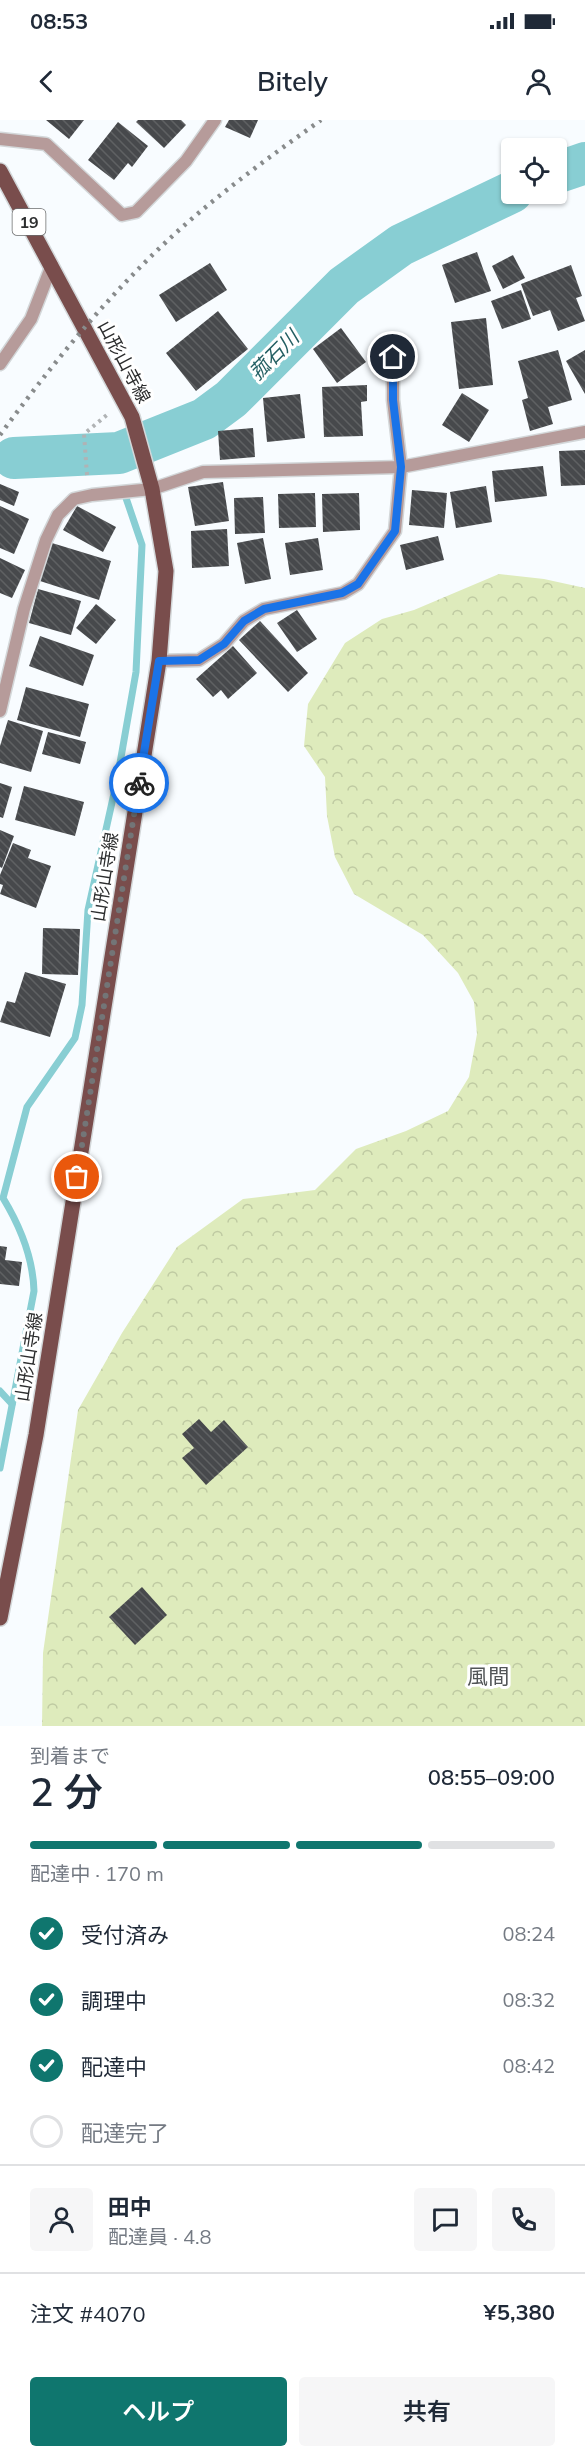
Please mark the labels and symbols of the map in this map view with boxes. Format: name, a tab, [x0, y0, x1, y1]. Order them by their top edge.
road number: 19	[12, 209, 46, 235]
street label: 山形山寺線	[93, 317, 156, 407]
water label: 菰石川	[244, 323, 305, 385]
pin	[367, 331, 418, 382]
courier	[109, 753, 169, 813]
street label: 山形山寺線	[86, 831, 123, 923]
pin	[51, 1151, 102, 1202]
street label: 山形山寺線	[10, 1311, 47, 1403]
district label: 風間	[467, 1663, 509, 1689]

